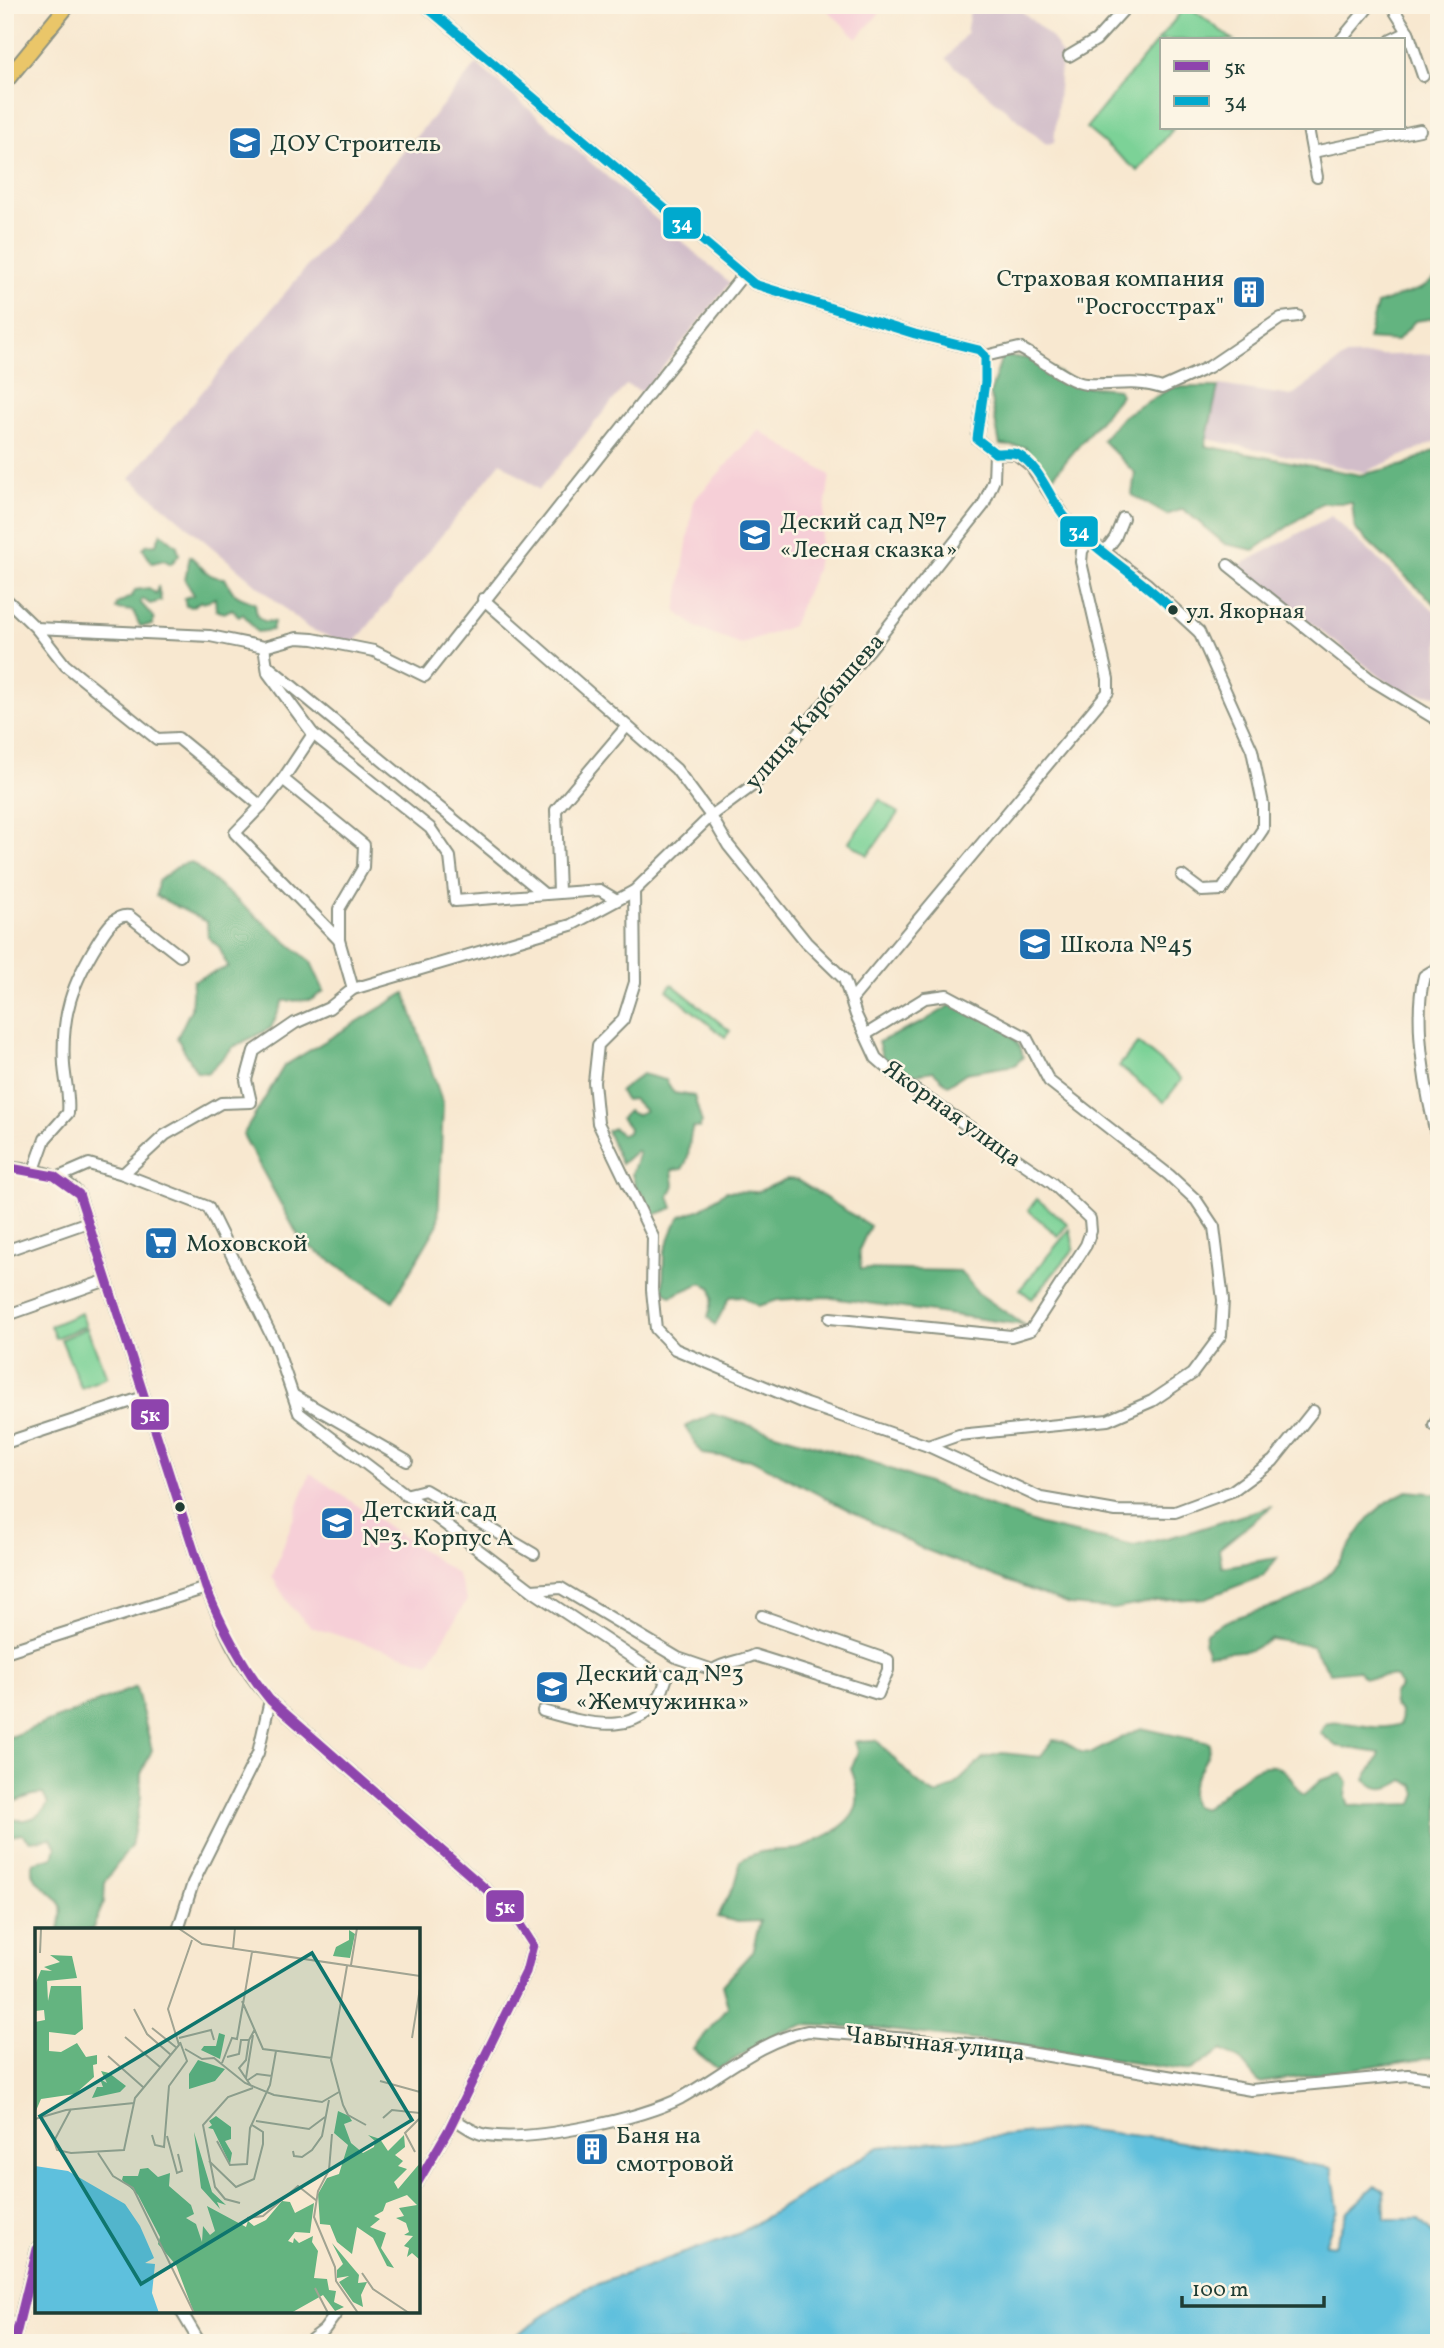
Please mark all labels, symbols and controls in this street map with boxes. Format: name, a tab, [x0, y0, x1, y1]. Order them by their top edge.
legend	[1160, 38, 1406, 130]
text: 5к	[1224, 54, 1245, 83]
text: 34	[1224, 88, 1247, 117]
school or university icon: ДОУ Строитель	[226, 124, 264, 162]
place label: ДОУ Строитель	[270, 128, 441, 162]
line badge: 34	[662, 206, 702, 240]
text: 34	[671, 212, 693, 238]
place label: Страховая компания "Росгосстрах"	[997, 263, 1224, 325]
building icon: Страховая компания "Росгосстрах"	[1230, 273, 1268, 311]
place label: Деский сад №7 «Лесная сказка»	[780, 506, 957, 568]
line badge: 34	[1059, 515, 1099, 548]
school or university icon: Деский сад №7 «Лесная сказка»	[736, 516, 774, 554]
text: 34	[1068, 520, 1090, 546]
place label: ул. Якорная	[1186, 597, 1305, 628]
marker: ул. Якорная	[1166, 603, 1180, 617]
street label: улица Карбышева	[738, 626, 893, 798]
school or university icon: Школа №45	[1016, 925, 1054, 963]
place label: Школа №45	[1060, 929, 1192, 963]
street label: Якорная улица	[875, 1053, 1028, 1177]
supermarket icon: Моховской	[142, 1224, 180, 1262]
place label: Моховской	[186, 1228, 308, 1262]
line badge: 5к	[130, 1398, 170, 1431]
text: 5к	[140, 1403, 161, 1429]
place label: Детский сад №3. Корпус А	[362, 1494, 514, 1556]
unlabelled marker	[173, 1500, 187, 1514]
school or university icon: Детский сад №3. Корпус А	[318, 1504, 356, 1542]
place label: Деский сад №3 «Жемчужинка»	[576, 1658, 749, 1720]
school or university icon: Деский сад №3 «Жемчужинка»	[533, 1668, 571, 1706]
line badge: 5к	[485, 1889, 525, 1923]
text: 5к	[495, 1895, 516, 1921]
inset map	[35, 1928, 420, 2313]
street label: Чавычная улица	[843, 2019, 1026, 2071]
place label: Баня на смотровой	[616, 2120, 734, 2182]
building icon: Баня на смотровой	[573, 2130, 611, 2168]
scale bar	[1182, 2264, 1323, 2308]
text: 100 m	[1192, 2276, 1249, 2305]

